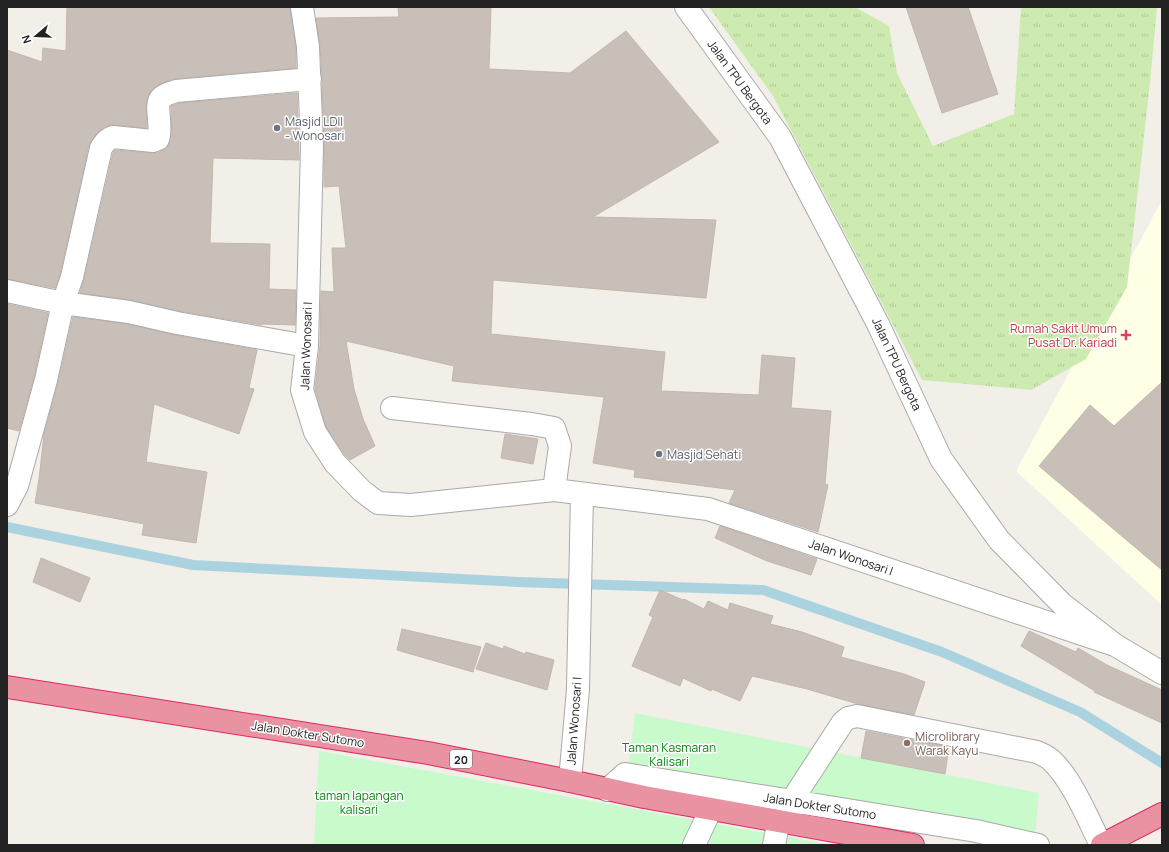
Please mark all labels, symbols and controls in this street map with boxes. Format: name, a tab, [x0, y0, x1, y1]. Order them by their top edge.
north arrow	[16, 16, 56, 56]
text: N	[18, 33, 34, 46]
street label: Jalan TPU Bergota	[704, 36, 776, 128]
place label: Masjid LDII - Wonosari	[285, 113, 344, 144]
marker: Masjid LDII - Wonosari	[272, 123, 282, 133]
street label: Jalan Wonosari I	[296, 302, 316, 390]
street label: Jalan TPU Bergota	[868, 315, 926, 413]
place label: Rumah Sakit Umum Pusat Dr. Kariadi	[1010, 320, 1117, 351]
marker: Rumah Sakit Umum Pusat Dr. Kariadi	[1120, 329, 1132, 341]
place label: Masjid Sehati	[667, 446, 741, 463]
marker: Masjid Sehati	[654, 449, 664, 459]
street label: Jalan Wonosari I	[807, 535, 895, 579]
street label: Jalan Wonosari I	[562, 676, 586, 766]
street label: Jalan Dokter Sutomo	[250, 717, 366, 751]
place label: Microlibrary Warak Kayu	[915, 728, 981, 759]
marker: Microlibrary Warak Kayu	[902, 738, 912, 748]
park label: Taman Kasmaran Kalisari	[622, 739, 716, 770]
road number: 20	[450, 750, 472, 768]
park label: taman lapangan kalisari	[314, 787, 404, 818]
street label: Jalan Dokter Sutomo	[762, 789, 878, 823]

